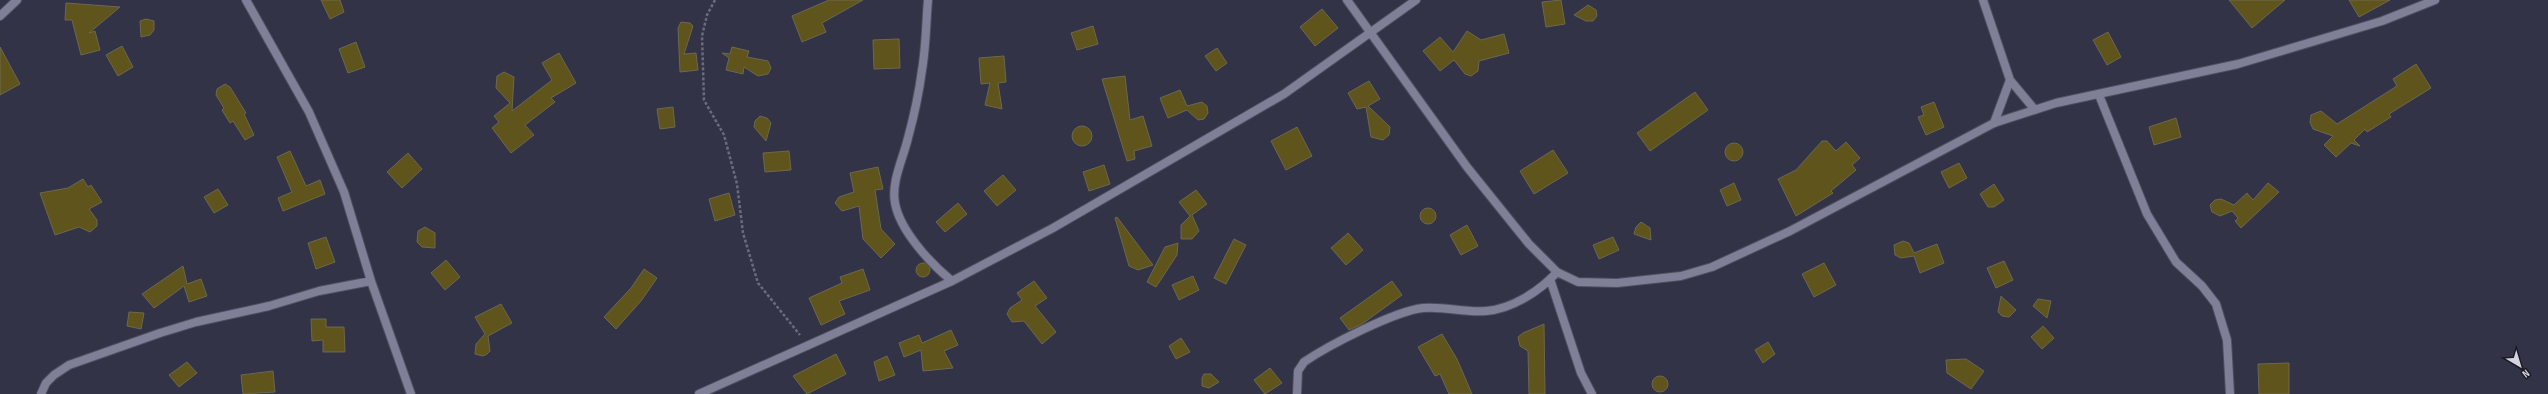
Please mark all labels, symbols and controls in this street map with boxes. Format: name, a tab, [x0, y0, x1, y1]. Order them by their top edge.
north arrow	[2500, 346, 2540, 386]
text: N	[2519, 367, 2532, 380]

